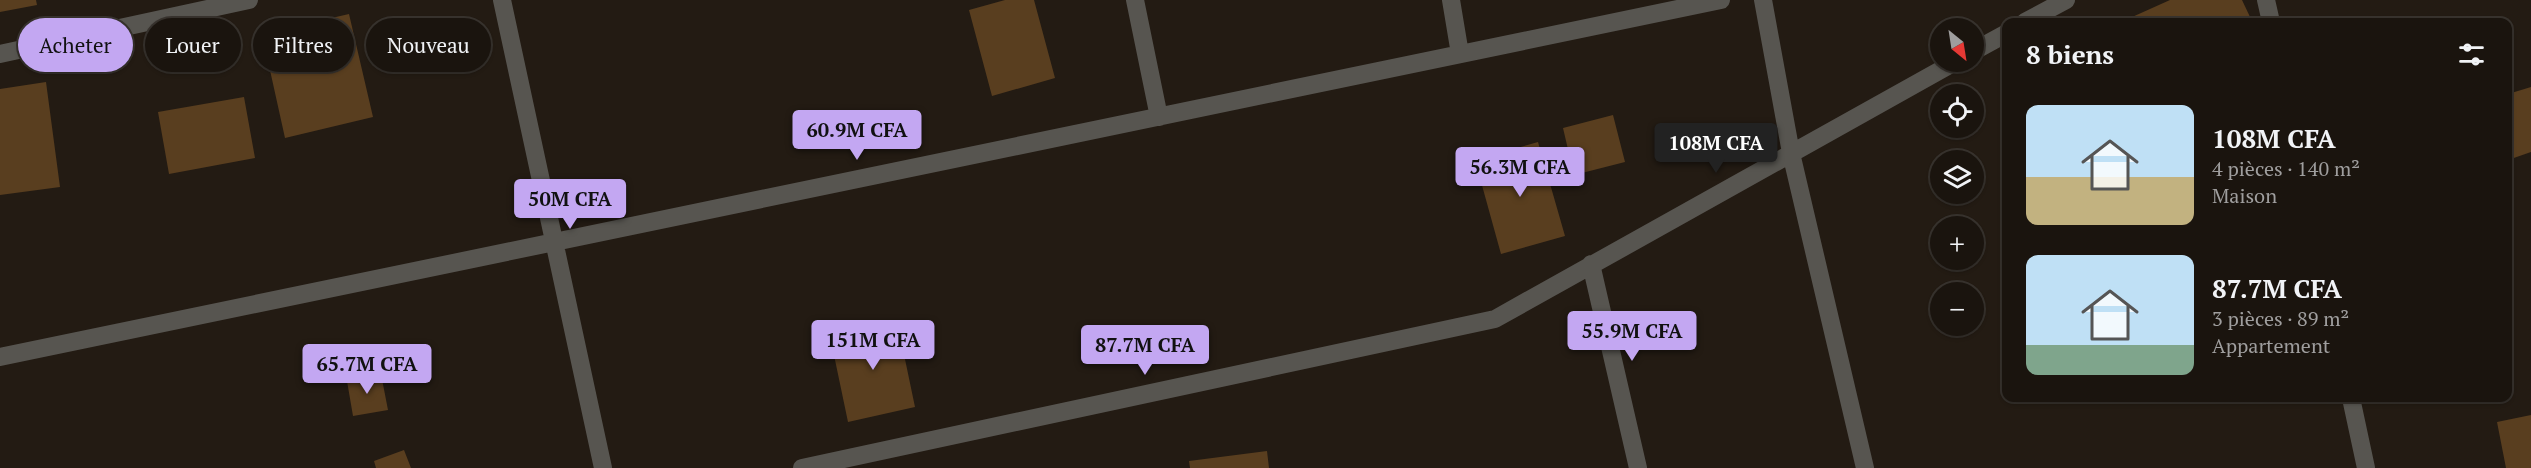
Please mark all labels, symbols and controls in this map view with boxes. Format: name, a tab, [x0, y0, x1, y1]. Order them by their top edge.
chip: Acheter	[18, 18, 133, 72]
chip: Louer	[145, 18, 241, 72]
chip: Filtres	[253, 18, 354, 72]
chip: Nouveau	[366, 18, 491, 72]
north arrow	[1930, 18, 1984, 72]
map controls	[1930, 18, 1984, 336]
text: 8 biens	[2026, 37, 2114, 71]
icon: filters	[2455, 38, 2488, 71]
button: locate	[1930, 84, 1984, 138]
pin: 60.9M CFA	[788, 110, 926, 161]
text: 60.9M CFA	[806, 116, 908, 143]
text: 108M CFA	[2212, 121, 2336, 155]
pin: 108M CFA	[1654, 123, 1778, 174]
text: 108M CFA	[1668, 129, 1764, 156]
icon: home	[2074, 129, 2146, 201]
pin: 56.3M CFA	[1451, 147, 1589, 198]
button: layers	[1930, 150, 1984, 204]
text: 56.3M CFA	[1469, 153, 1571, 180]
text: 4 pièces · 140 m²	[2212, 155, 2360, 182]
pin: 50M CFA	[515, 179, 625, 230]
text: Maison	[2212, 182, 2277, 209]
text: 50M CFA	[528, 185, 612, 212]
button: +	[1930, 216, 1984, 270]
text: 87.7M CFA	[2212, 271, 2342, 305]
icon: home	[2074, 279, 2146, 351]
button: −	[1930, 282, 1984, 336]
text: 3 pièces · 89 m²	[2212, 305, 2349, 332]
pin: 55.9M CFA	[1563, 311, 1701, 362]
text: 55.9M CFA	[1581, 317, 1683, 344]
pin: 151M CFA	[811, 320, 935, 371]
pin: 87.7M CFA	[1076, 325, 1214, 376]
text: 151M CFA	[825, 326, 921, 353]
text: 87.7M CFA	[1095, 331, 1195, 358]
text: Appartement	[2212, 332, 2330, 359]
pin: 65.7M CFA	[298, 344, 436, 395]
text: 65.7M CFA	[316, 350, 418, 377]

